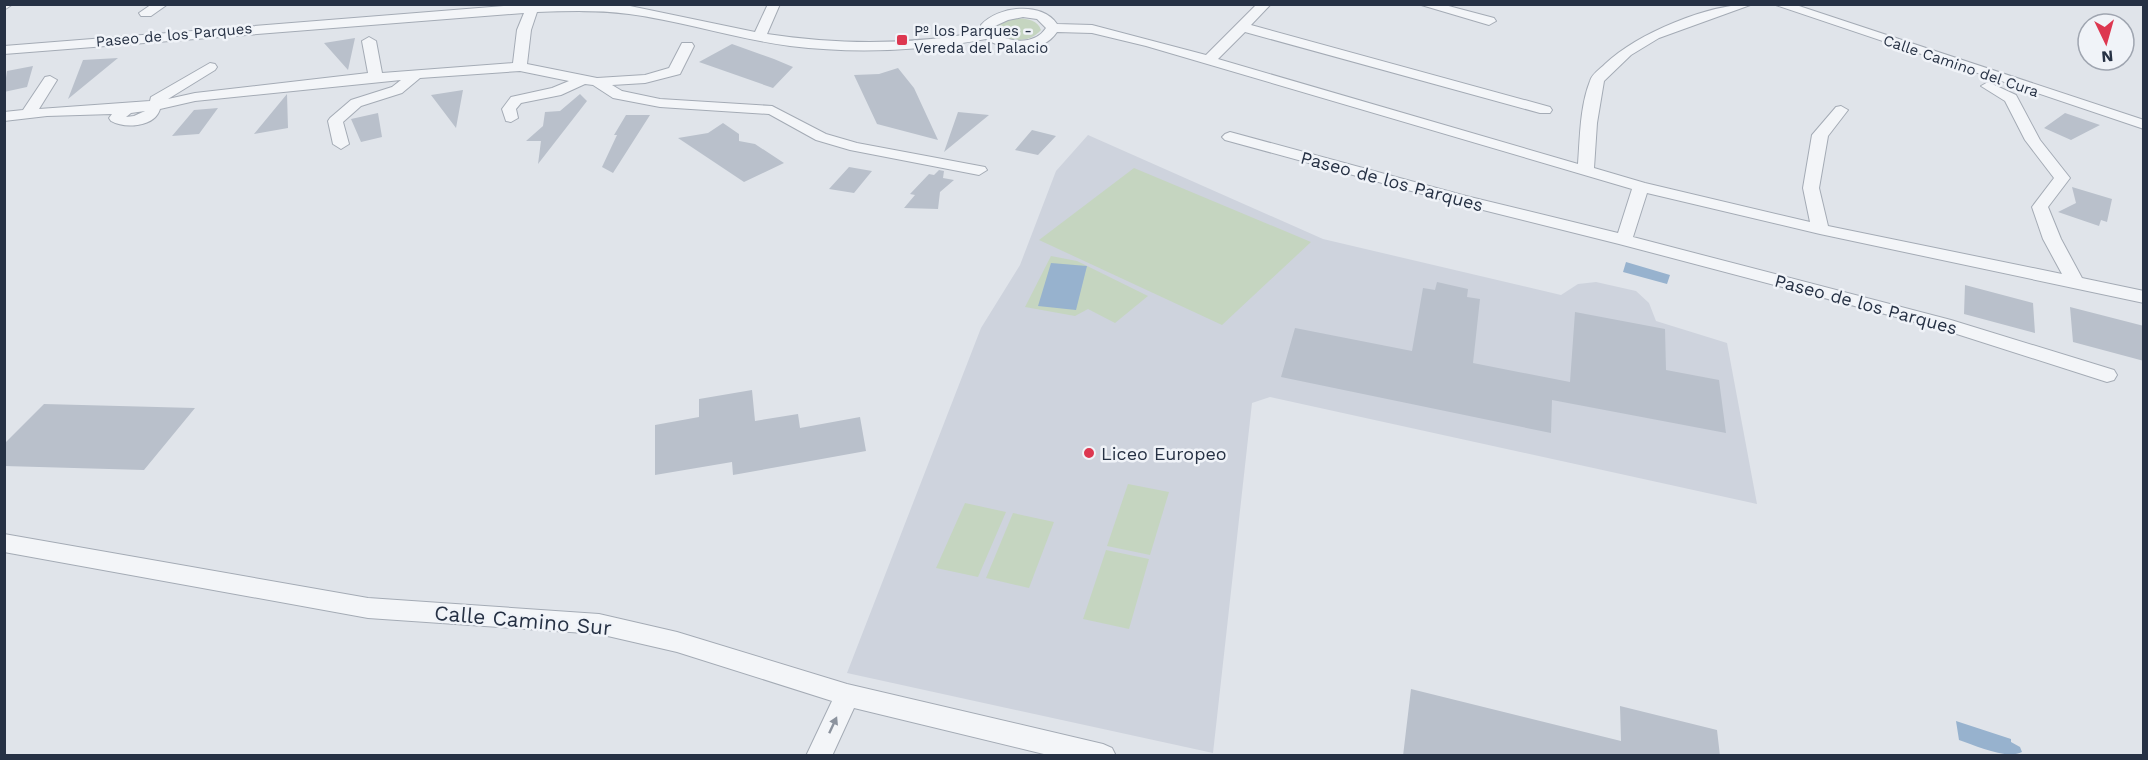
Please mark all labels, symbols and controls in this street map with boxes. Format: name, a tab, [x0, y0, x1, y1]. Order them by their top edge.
north arrow	[2076, 12, 2136, 72]
street label: Paseo de los Parques	[95, 19, 253, 51]
place label: Pº los Parques - Vereda del Palacio	[914, 22, 1048, 57]
street label: Calle Camino del Cura	[1881, 31, 2042, 101]
marker: Pº los Parques - Vereda del Palacio	[895, 33, 909, 47]
text: N	[2101, 46, 2114, 66]
street label: Paseo de los Parques	[1298, 147, 1486, 215]
street label: Paseo de los Parques	[1772, 270, 1960, 338]
place label: Liceo Europeo	[1101, 443, 1227, 464]
marker: Liceo Europeo	[1082, 446, 1096, 460]
street label: Calle Camino Sur	[433, 600, 613, 640]
one-way arrow	[828, 717, 837, 734]

